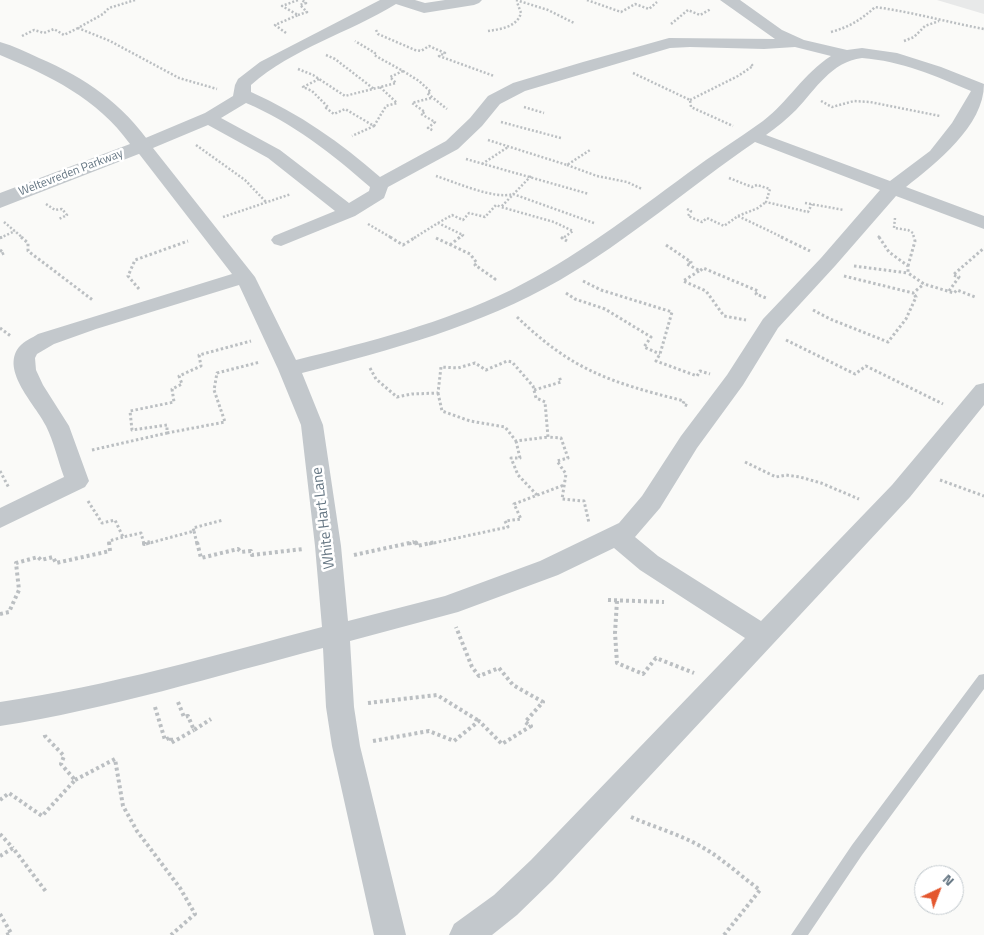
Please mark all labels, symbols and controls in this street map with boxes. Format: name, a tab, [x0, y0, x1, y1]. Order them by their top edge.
street label: Weltevreden Parkway	[17, 146, 125, 200]
street label: White Hart Lane	[309, 466, 339, 570]
north arrow	[914, 865, 964, 915]
text: N	[938, 868, 960, 890]

